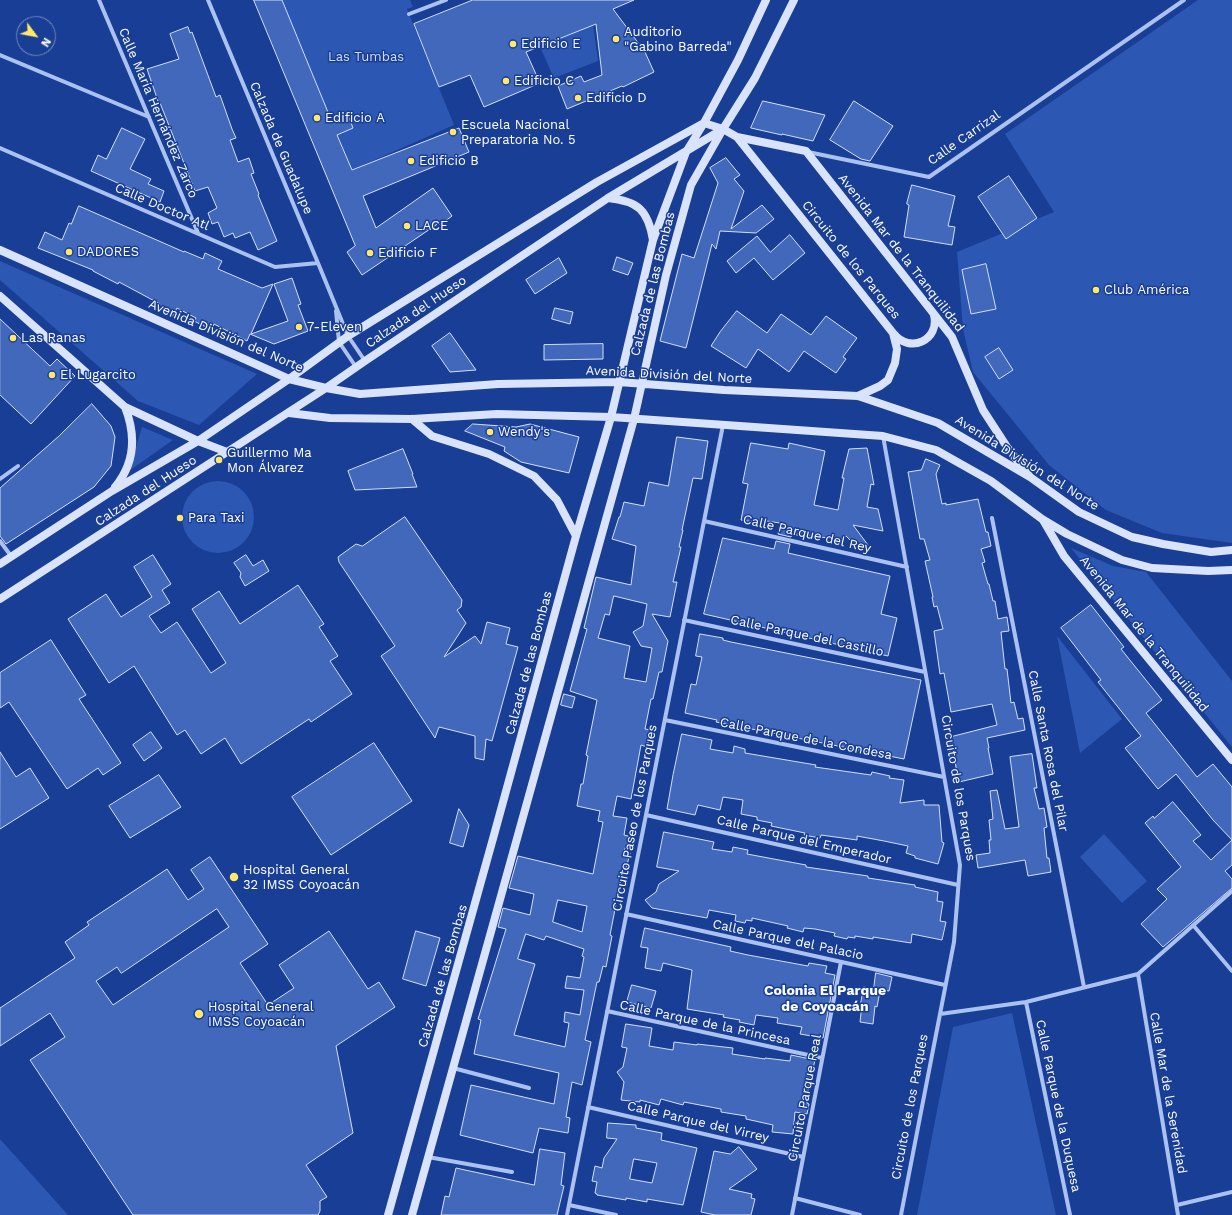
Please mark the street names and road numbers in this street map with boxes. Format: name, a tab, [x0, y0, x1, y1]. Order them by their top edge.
street label: Calle María Hernández Zarco	[115, 25, 201, 201]
street label: Calzada de Guadalupe	[246, 79, 316, 217]
street label: Calle Carrizal	[925, 107, 1003, 169]
street label: Avenida Mar de la Tranquilidad	[835, 171, 967, 335]
street label: Calle Doctor Atl	[112, 180, 212, 234]
street label: Circuito de los Parques	[798, 198, 904, 322]
street label: Calzada de las Bombas	[628, 210, 678, 358]
street label: Calzada del Hueso	[363, 272, 469, 352]
street label: Avenida División del Norte	[146, 296, 306, 376]
street label: Avenida División del Norte	[585, 363, 753, 387]
street label: Avenida División del Norte	[952, 412, 1102, 514]
street label: Calzada del Hueso	[92, 452, 200, 530]
street label: Calle Parque del Rey	[741, 512, 873, 556]
street label: Avenida Mar de la Tranquilidad	[1076, 553, 1212, 715]
street label: Calzada de las Bombas	[502, 589, 556, 737]
street label: Calle Parque del Castillo	[729, 612, 885, 660]
street label: Calle Santa Rosa del Pilar	[1025, 669, 1071, 833]
street label: Circuito de los Parques	[937, 714, 979, 862]
street label: Calle Parque de la Condesa	[719, 715, 893, 763]
street label: Circuito Paseo de los Parques	[609, 723, 661, 913]
street label: Calle Parque del Emperador	[715, 812, 893, 868]
street label: Calzada de las Bombas	[415, 903, 471, 1049]
street label: Calle Parque del Palacio	[711, 916, 865, 964]
street label: Calle Parque de la Princesa	[618, 997, 792, 1049]
street label: Calle Mar de la Serenidad	[1146, 1011, 1190, 1175]
street label: Calle Parque de la Duquesa	[1032, 1018, 1084, 1194]
street label: Circuito Parque Real	[785, 1033, 825, 1163]
street label: Circuito de los Parques	[888, 1033, 932, 1181]
street label: Calle Parque del Virrey	[626, 1098, 770, 1146]

